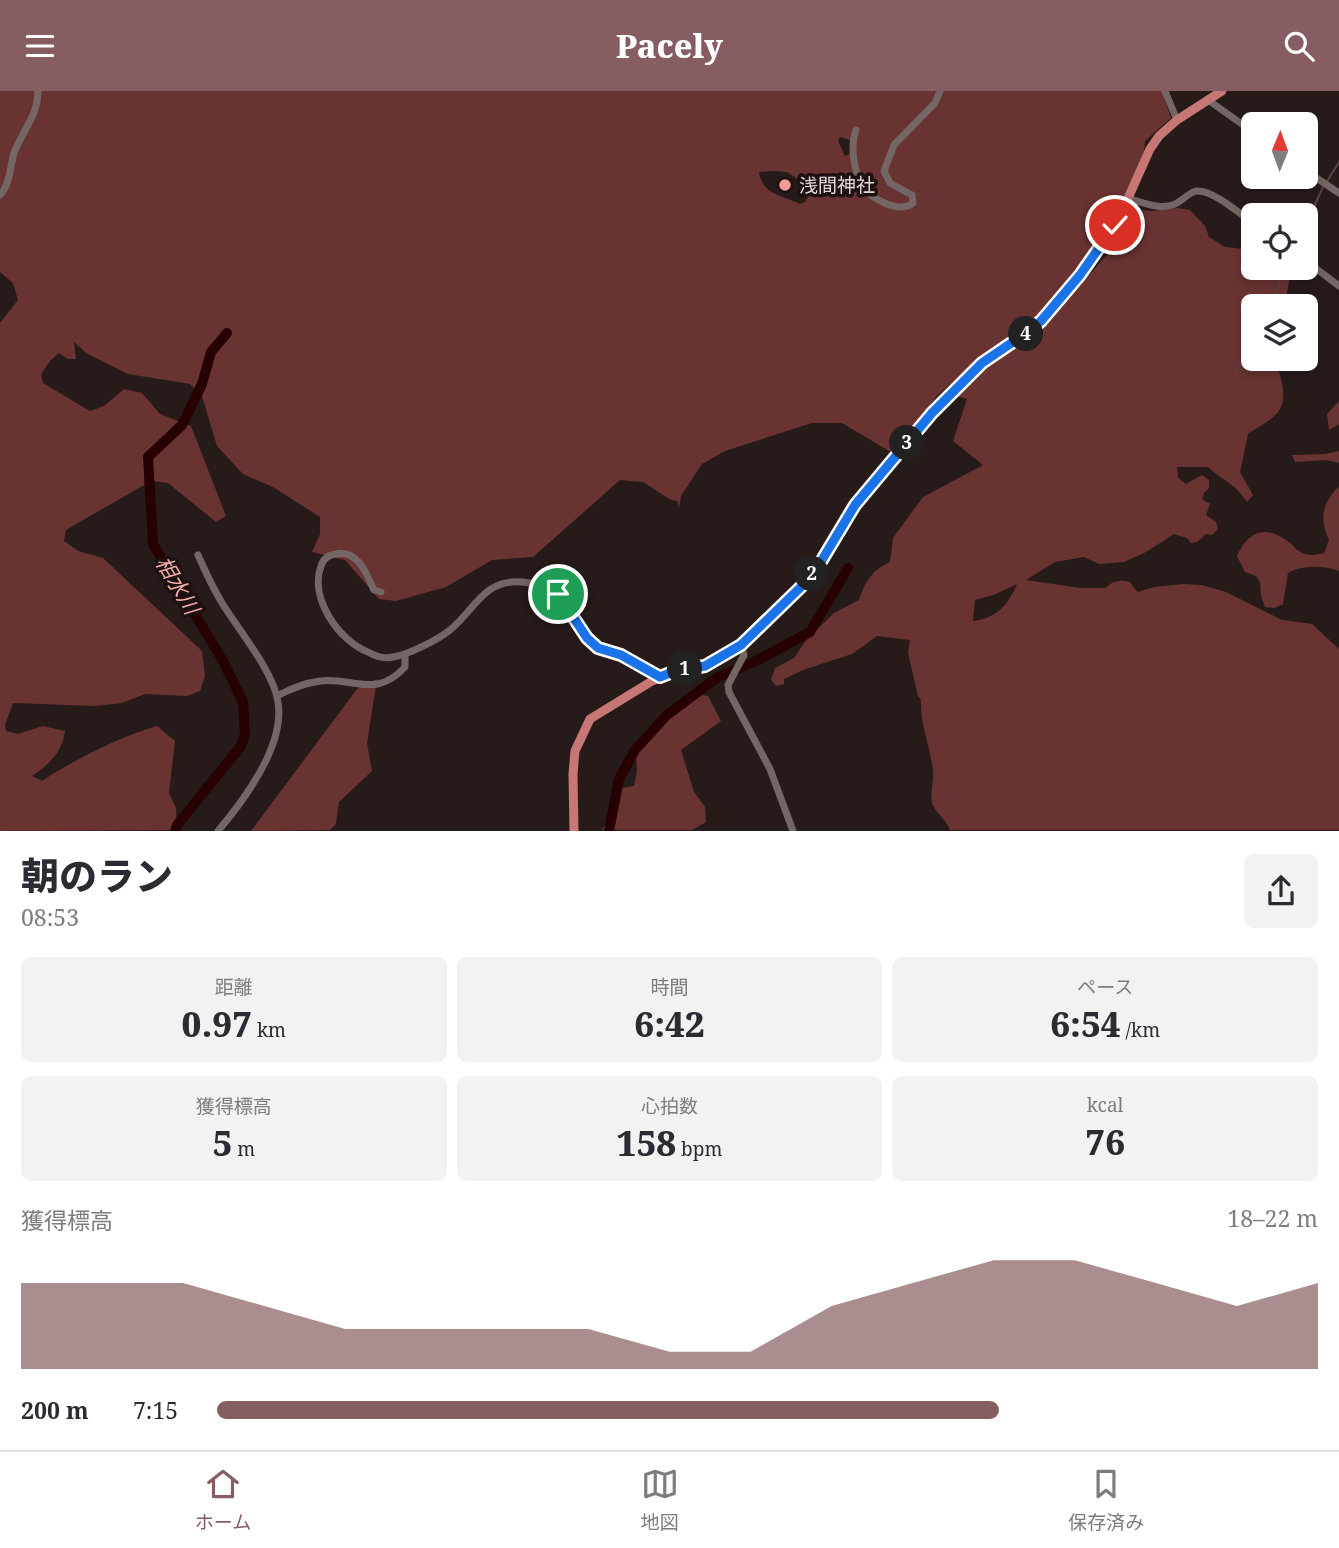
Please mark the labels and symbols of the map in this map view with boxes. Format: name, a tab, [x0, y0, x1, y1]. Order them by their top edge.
north arrow	[1241, 112, 1318, 189]
place label: 浅間神社	[799, 172, 875, 198]
marker: 浅間神社	[777, 177, 793, 193]
pin	[1085, 195, 1145, 255]
pin: 4	[1009, 317, 1044, 351]
pin: 3	[890, 425, 925, 461]
water label: 相水川	[150, 551, 207, 621]
pin: 2	[794, 557, 830, 591]
pin	[528, 564, 588, 624]
pin: 1	[668, 651, 702, 687]

